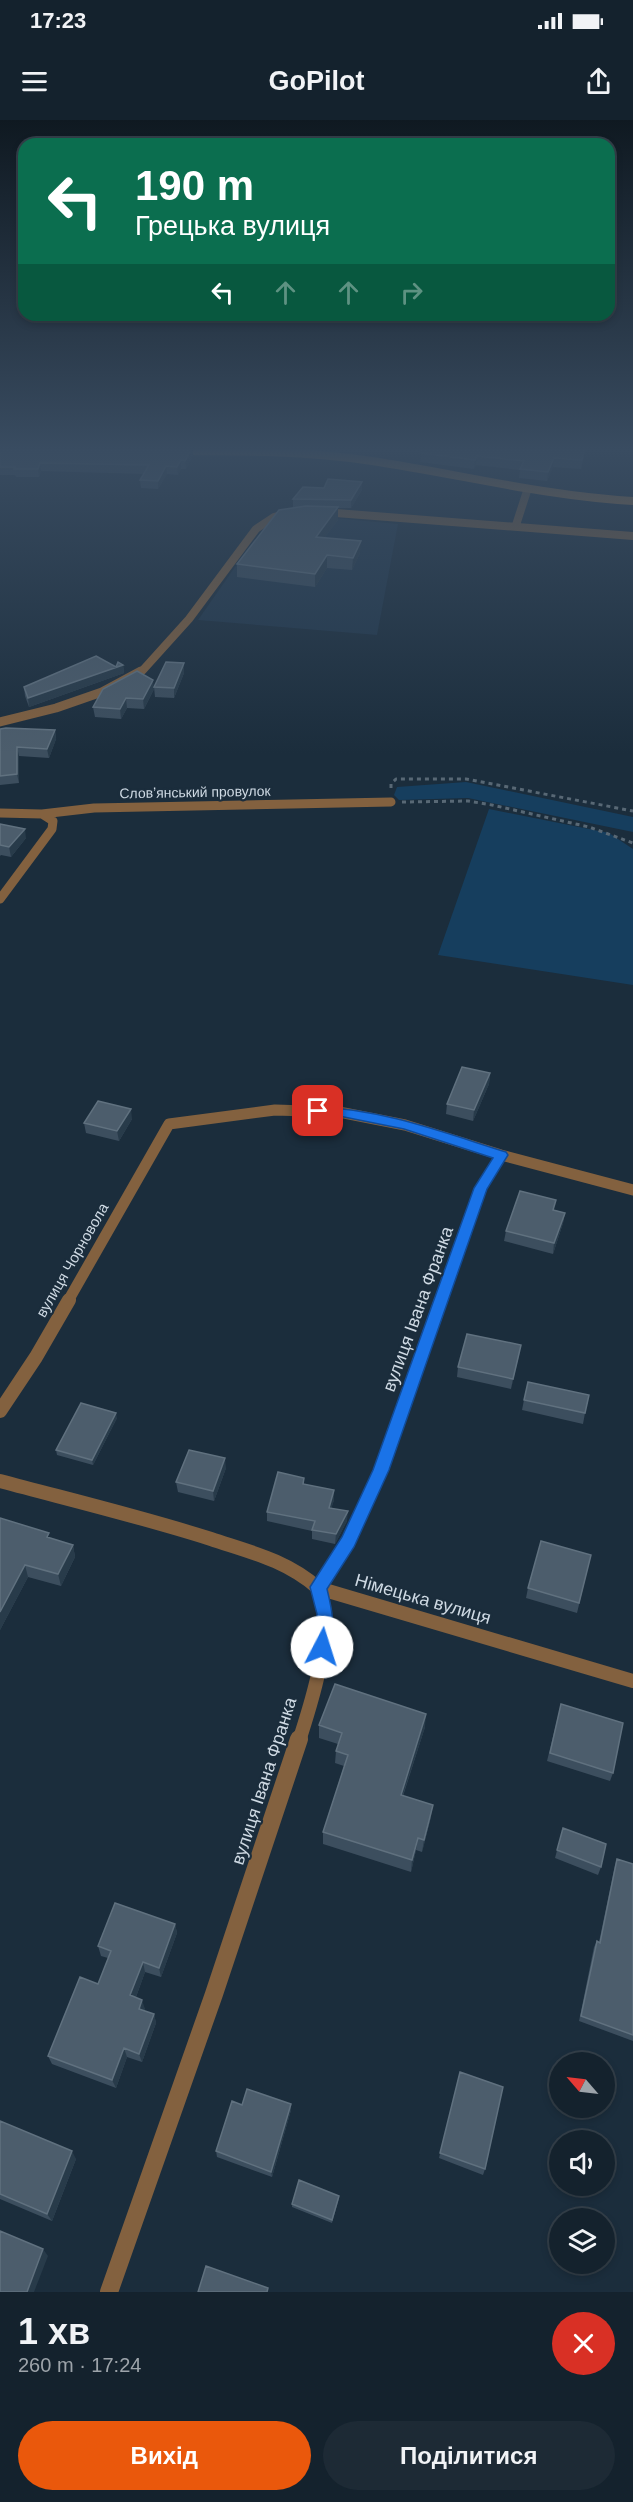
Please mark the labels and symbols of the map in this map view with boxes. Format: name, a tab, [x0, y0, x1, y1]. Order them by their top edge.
street label: Словʼянський провулок	[119, 783, 272, 801]
pin	[292, 1085, 343, 1136]
street label: вулиця Чорновола	[32, 1199, 112, 1320]
street label: вулиця Івана Франка	[379, 1223, 458, 1394]
street label: Німецька вулиця	[353, 1570, 493, 1628]
position arrow	[290, 1615, 354, 1679]
street label: вулиця Івана Франка	[228, 1694, 301, 1867]
north arrow	[549, 2052, 615, 2118]

